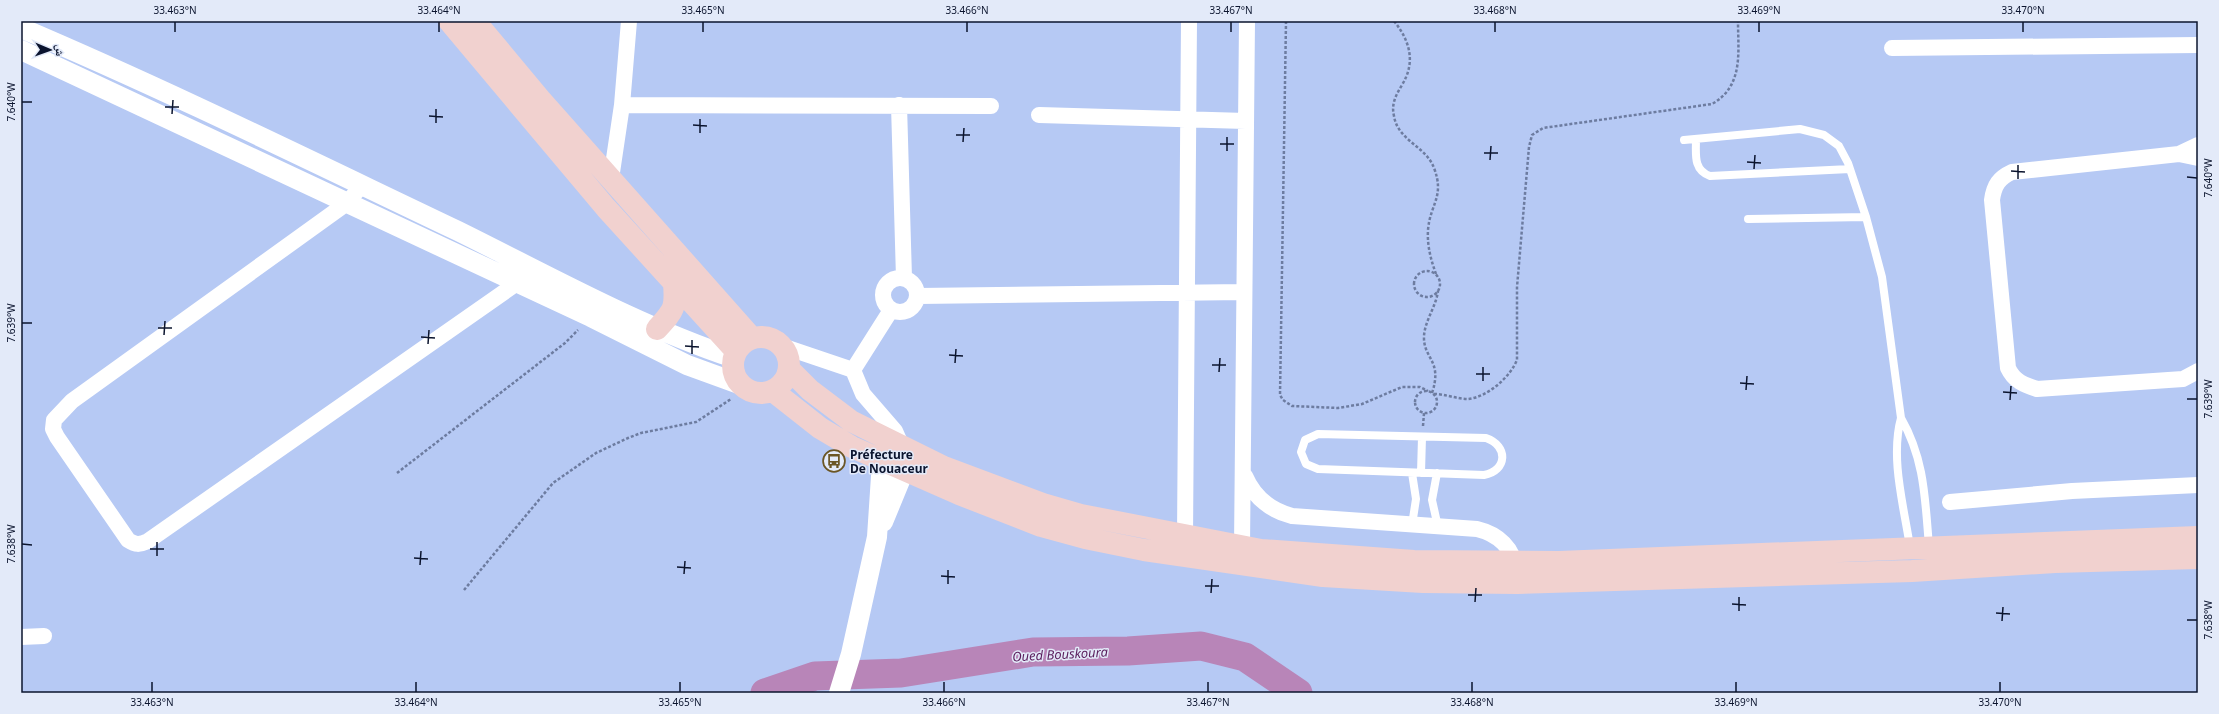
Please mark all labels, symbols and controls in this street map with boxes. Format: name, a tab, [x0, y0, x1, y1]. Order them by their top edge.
text: 33.463°N	[153, 3, 197, 17]
text: 33.464°N	[417, 3, 461, 17]
text: 33.465°N	[681, 3, 725, 17]
text: 33.466°N	[945, 3, 989, 17]
text: 33.467°N	[1209, 3, 1253, 17]
text: 33.468°N	[1473, 3, 1517, 17]
text: 33.469°N	[1737, 3, 1781, 17]
text: 33.470°N	[2001, 3, 2045, 17]
north arrow	[30, 30, 70, 70]
text: ش	[52, 44, 68, 57]
text: 7.640°W	[4, 82, 18, 122]
text: 7.640°W	[2201, 158, 2215, 198]
text: 7.639°W	[4, 303, 18, 343]
text: 7.639°W	[2201, 379, 2215, 419]
place label: Préfecture De Nouaceur	[850, 446, 928, 477]
bus stop icon: Préfecture De Nouaceur	[821, 448, 847, 474]
text: 7.638°W	[4, 524, 18, 564]
text: 7.638°W	[2201, 600, 2215, 640]
water label: Oued Bouskoura	[1012, 642, 1109, 665]
text: 33.463°N	[130, 695, 174, 709]
text: 33.464°N	[394, 695, 438, 709]
text: 33.465°N	[658, 695, 702, 709]
text: 33.466°N	[922, 695, 966, 709]
text: 33.467°N	[1186, 695, 1230, 709]
text: 33.468°N	[1450, 695, 1494, 709]
text: 33.469°N	[1714, 695, 1758, 709]
text: 33.470°N	[1978, 695, 2022, 709]

